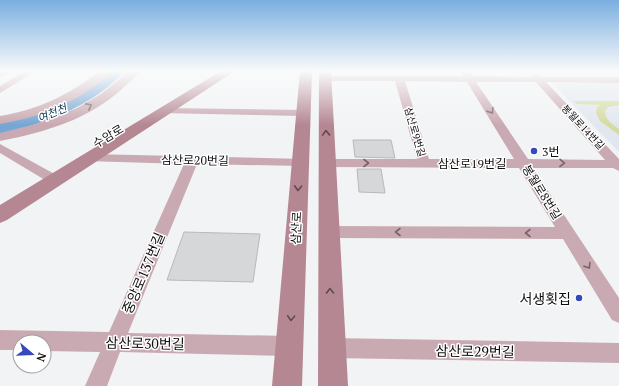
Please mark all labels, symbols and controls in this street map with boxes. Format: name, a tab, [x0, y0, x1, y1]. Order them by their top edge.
water label: 여천천	[35, 100, 70, 125]
street label: 봉월로14번길	[559, 102, 607, 152]
one-way arrow	[85, 103, 92, 111]
street label: 삼산로9번길	[402, 106, 428, 158]
one-way arrow	[486, 107, 493, 114]
street label: 수암로	[90, 121, 126, 151]
one-way arrow	[322, 130, 330, 136]
place label: 3번	[542, 144, 559, 159]
marker: 3번	[529, 146, 539, 156]
street label: 삼산로20번길	[161, 152, 229, 168]
street label: 삼산로19번길	[438, 156, 506, 171]
one-way arrow	[363, 159, 369, 167]
one-way arrow	[559, 159, 565, 167]
street label: 봉월로8번길	[519, 162, 565, 222]
one-way arrow	[294, 185, 303, 191]
street label: 삼산로	[288, 211, 304, 245]
one-way arrow	[395, 228, 401, 236]
street label: 중앙로137번길	[117, 229, 169, 317]
one-way arrow	[525, 229, 531, 237]
one-way arrow	[584, 261, 591, 268]
one-way arrow	[326, 288, 334, 294]
place label: 서생횟집	[519, 289, 571, 308]
marker: 서생횟집	[574, 293, 584, 303]
one-way arrow	[286, 315, 295, 321]
street label: 삼산로30번길	[105, 333, 185, 353]
north arrow	[12, 334, 52, 374]
street label: 삼산로29번길	[435, 341, 515, 361]
text: N	[33, 351, 49, 364]

